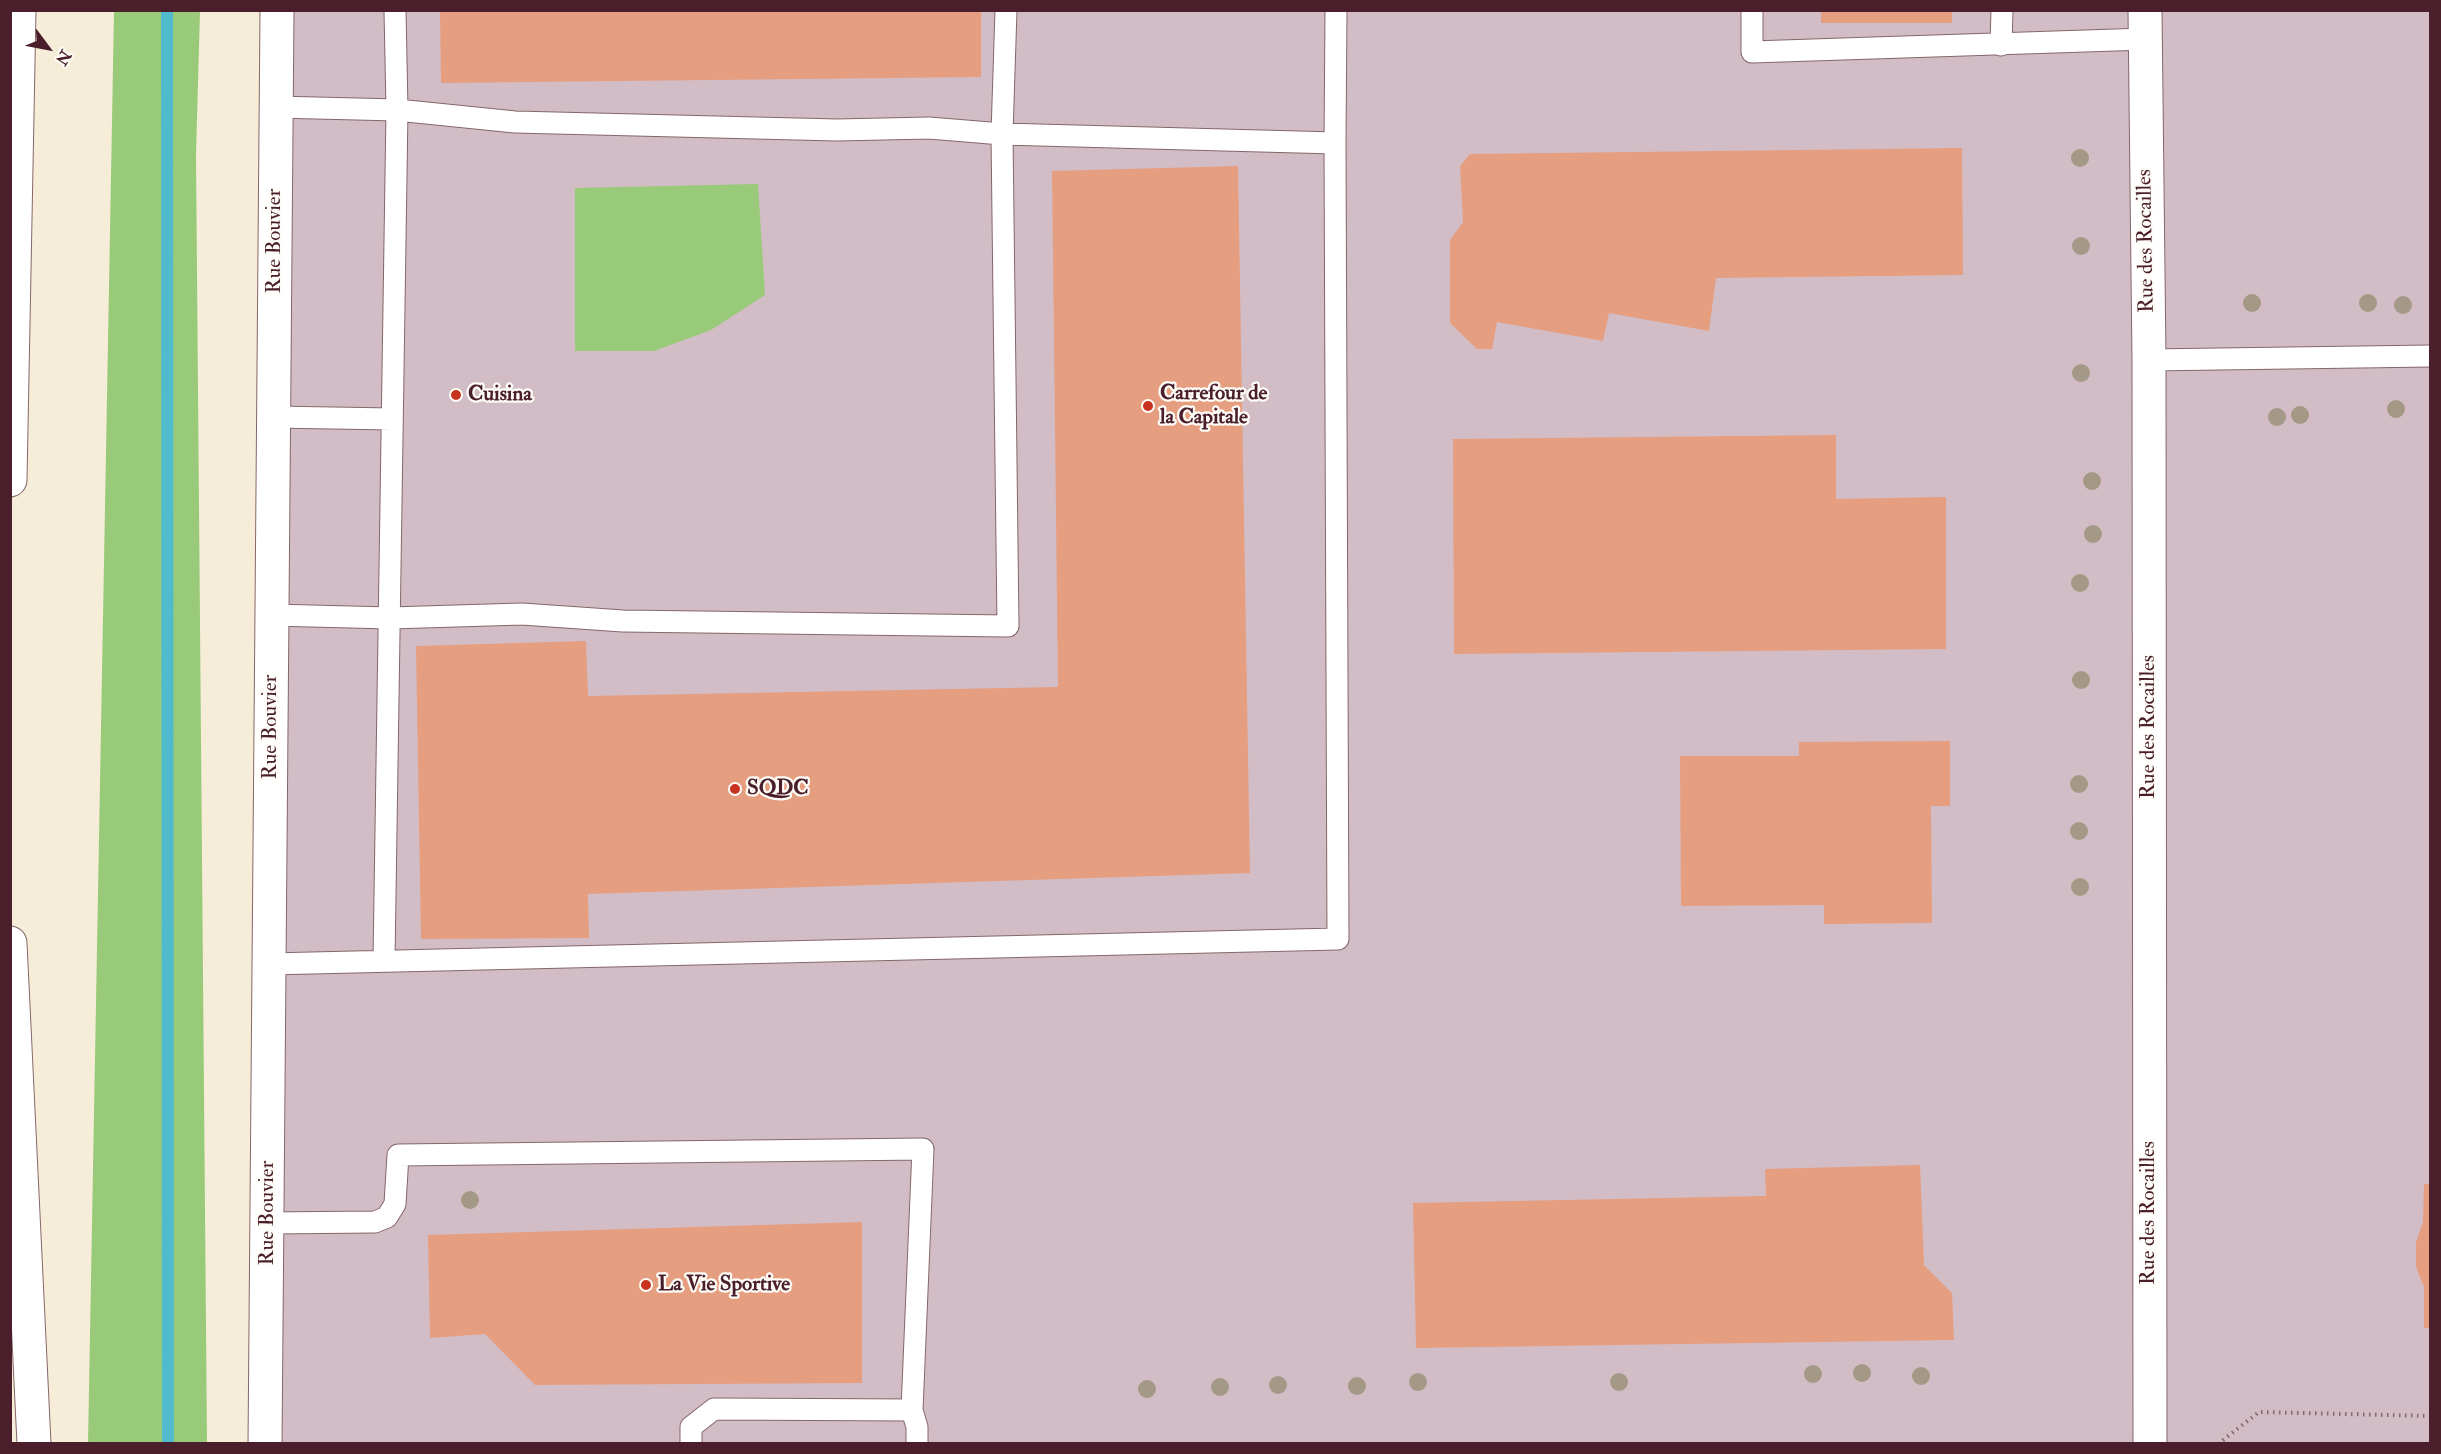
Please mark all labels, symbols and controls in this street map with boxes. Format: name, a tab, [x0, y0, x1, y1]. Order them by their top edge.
north arrow	[18, 18, 78, 78]
text: N	[51, 46, 76, 69]
street label: Rue des Rocailles	[2133, 169, 2161, 313]
street label: Rue Bouvier	[262, 189, 288, 293]
place label: Carrefour de la Capitale	[1160, 381, 1267, 431]
place label: Cuisina	[468, 382, 532, 408]
marker: Cuisina	[449, 388, 463, 402]
marker: Carrefour de la Capitale	[1141, 399, 1155, 413]
street label: Rue des Rocailles	[2136, 655, 2162, 799]
street label: Rue Bouvier	[258, 675, 284, 779]
place label: SQDC	[747, 776, 809, 802]
marker: SQDC	[728, 782, 742, 796]
street label: Rue des Rocailles	[2136, 1141, 2162, 1285]
street label: Rue Bouvier	[255, 1161, 281, 1265]
place label: La Vie Sportive	[658, 1272, 790, 1298]
marker: La Vie Sportive	[639, 1278, 653, 1292]

